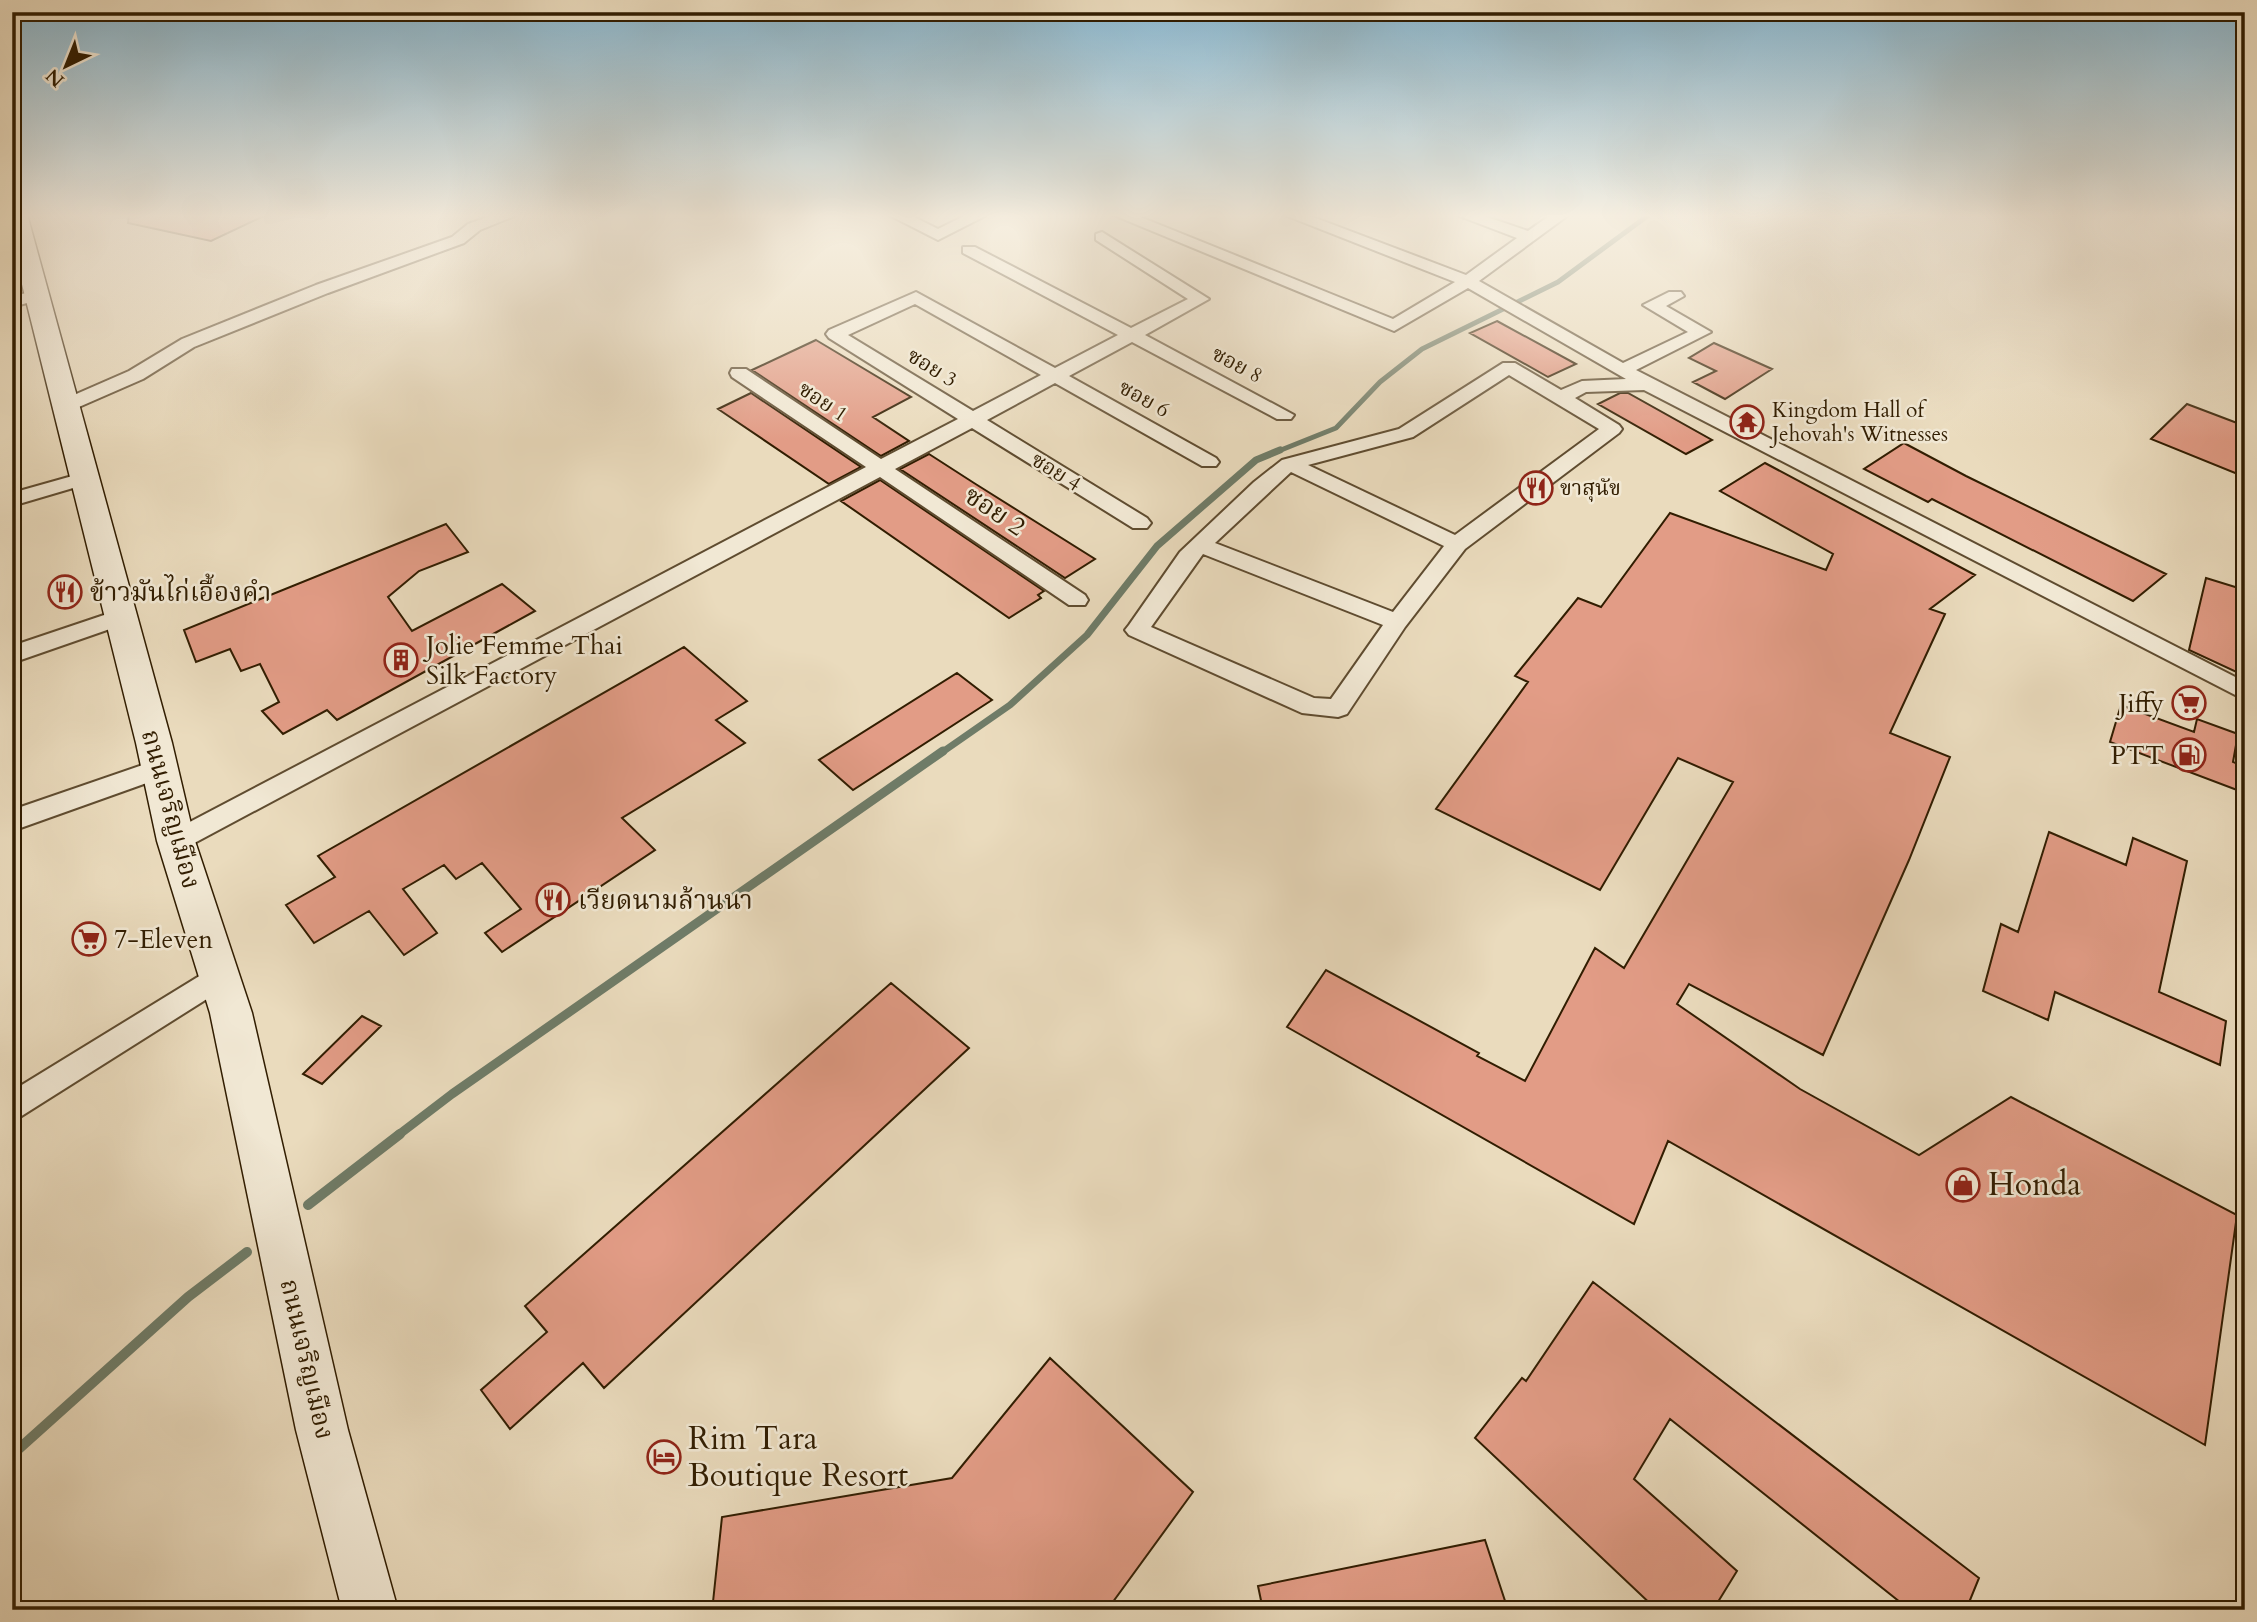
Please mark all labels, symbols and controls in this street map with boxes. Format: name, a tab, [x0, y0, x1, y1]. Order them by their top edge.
north arrow	[32, 32, 102, 102]
text: N	[40, 62, 70, 93]
street label: ซอย 8	[1206, 340, 1268, 390]
street label: ซอย 3	[901, 341, 963, 395]
street label: ซอย 6	[1113, 373, 1175, 425]
street label: ซอย 1	[793, 375, 853, 429]
place label: Kingdom Hall of Jehovah's Witnesses	[1769, 396, 1948, 449]
temple icon: Kingdom Hall of Jehovah's Witnesses	[1728, 403, 1766, 441]
street label: ซอย 4	[1025, 445, 1087, 499]
restaurant icon: ขาสุนัข	[1517, 469, 1555, 507]
place label: ขาสุนัข	[1560, 474, 1621, 503]
street label: ซอย 2	[958, 478, 1032, 544]
restaurant icon: ข้าวมันไก่เอื้องคํา	[46, 573, 84, 611]
place label: ข้าวมันไก่เอื้องคํา	[90, 573, 271, 610]
place label: Jolie Femme Thai Silk Factory	[422, 628, 623, 693]
building icon: Jolie Femme Thai Silk Factory	[382, 641, 420, 679]
supermarket icon: Jiffy	[2170, 684, 2208, 722]
place label: Jiffy	[2115, 686, 2164, 721]
street label: ถนนเจริญเมือง	[133, 725, 209, 893]
fuel station icon: PTT	[2170, 736, 2208, 774]
place label: PTT	[2110, 738, 2164, 773]
restaurant icon: เวียดนามล้านนา	[534, 881, 572, 919]
place label: เวียดนามล้านนา	[578, 883, 753, 918]
supermarket icon: 7-Eleven	[70, 920, 108, 958]
place label: 7-Eleven	[114, 922, 213, 957]
place label: Honda	[1988, 1163, 2081, 1207]
shop icon: Honda	[1944, 1166, 1982, 1204]
street label: ถนนเจริญเมือง	[272, 1275, 342, 1443]
place label: Rim Tara Boutique Resort	[688, 1417, 908, 1498]
hotel icon: Rim Tara Boutique Resort	[645, 1438, 683, 1476]

